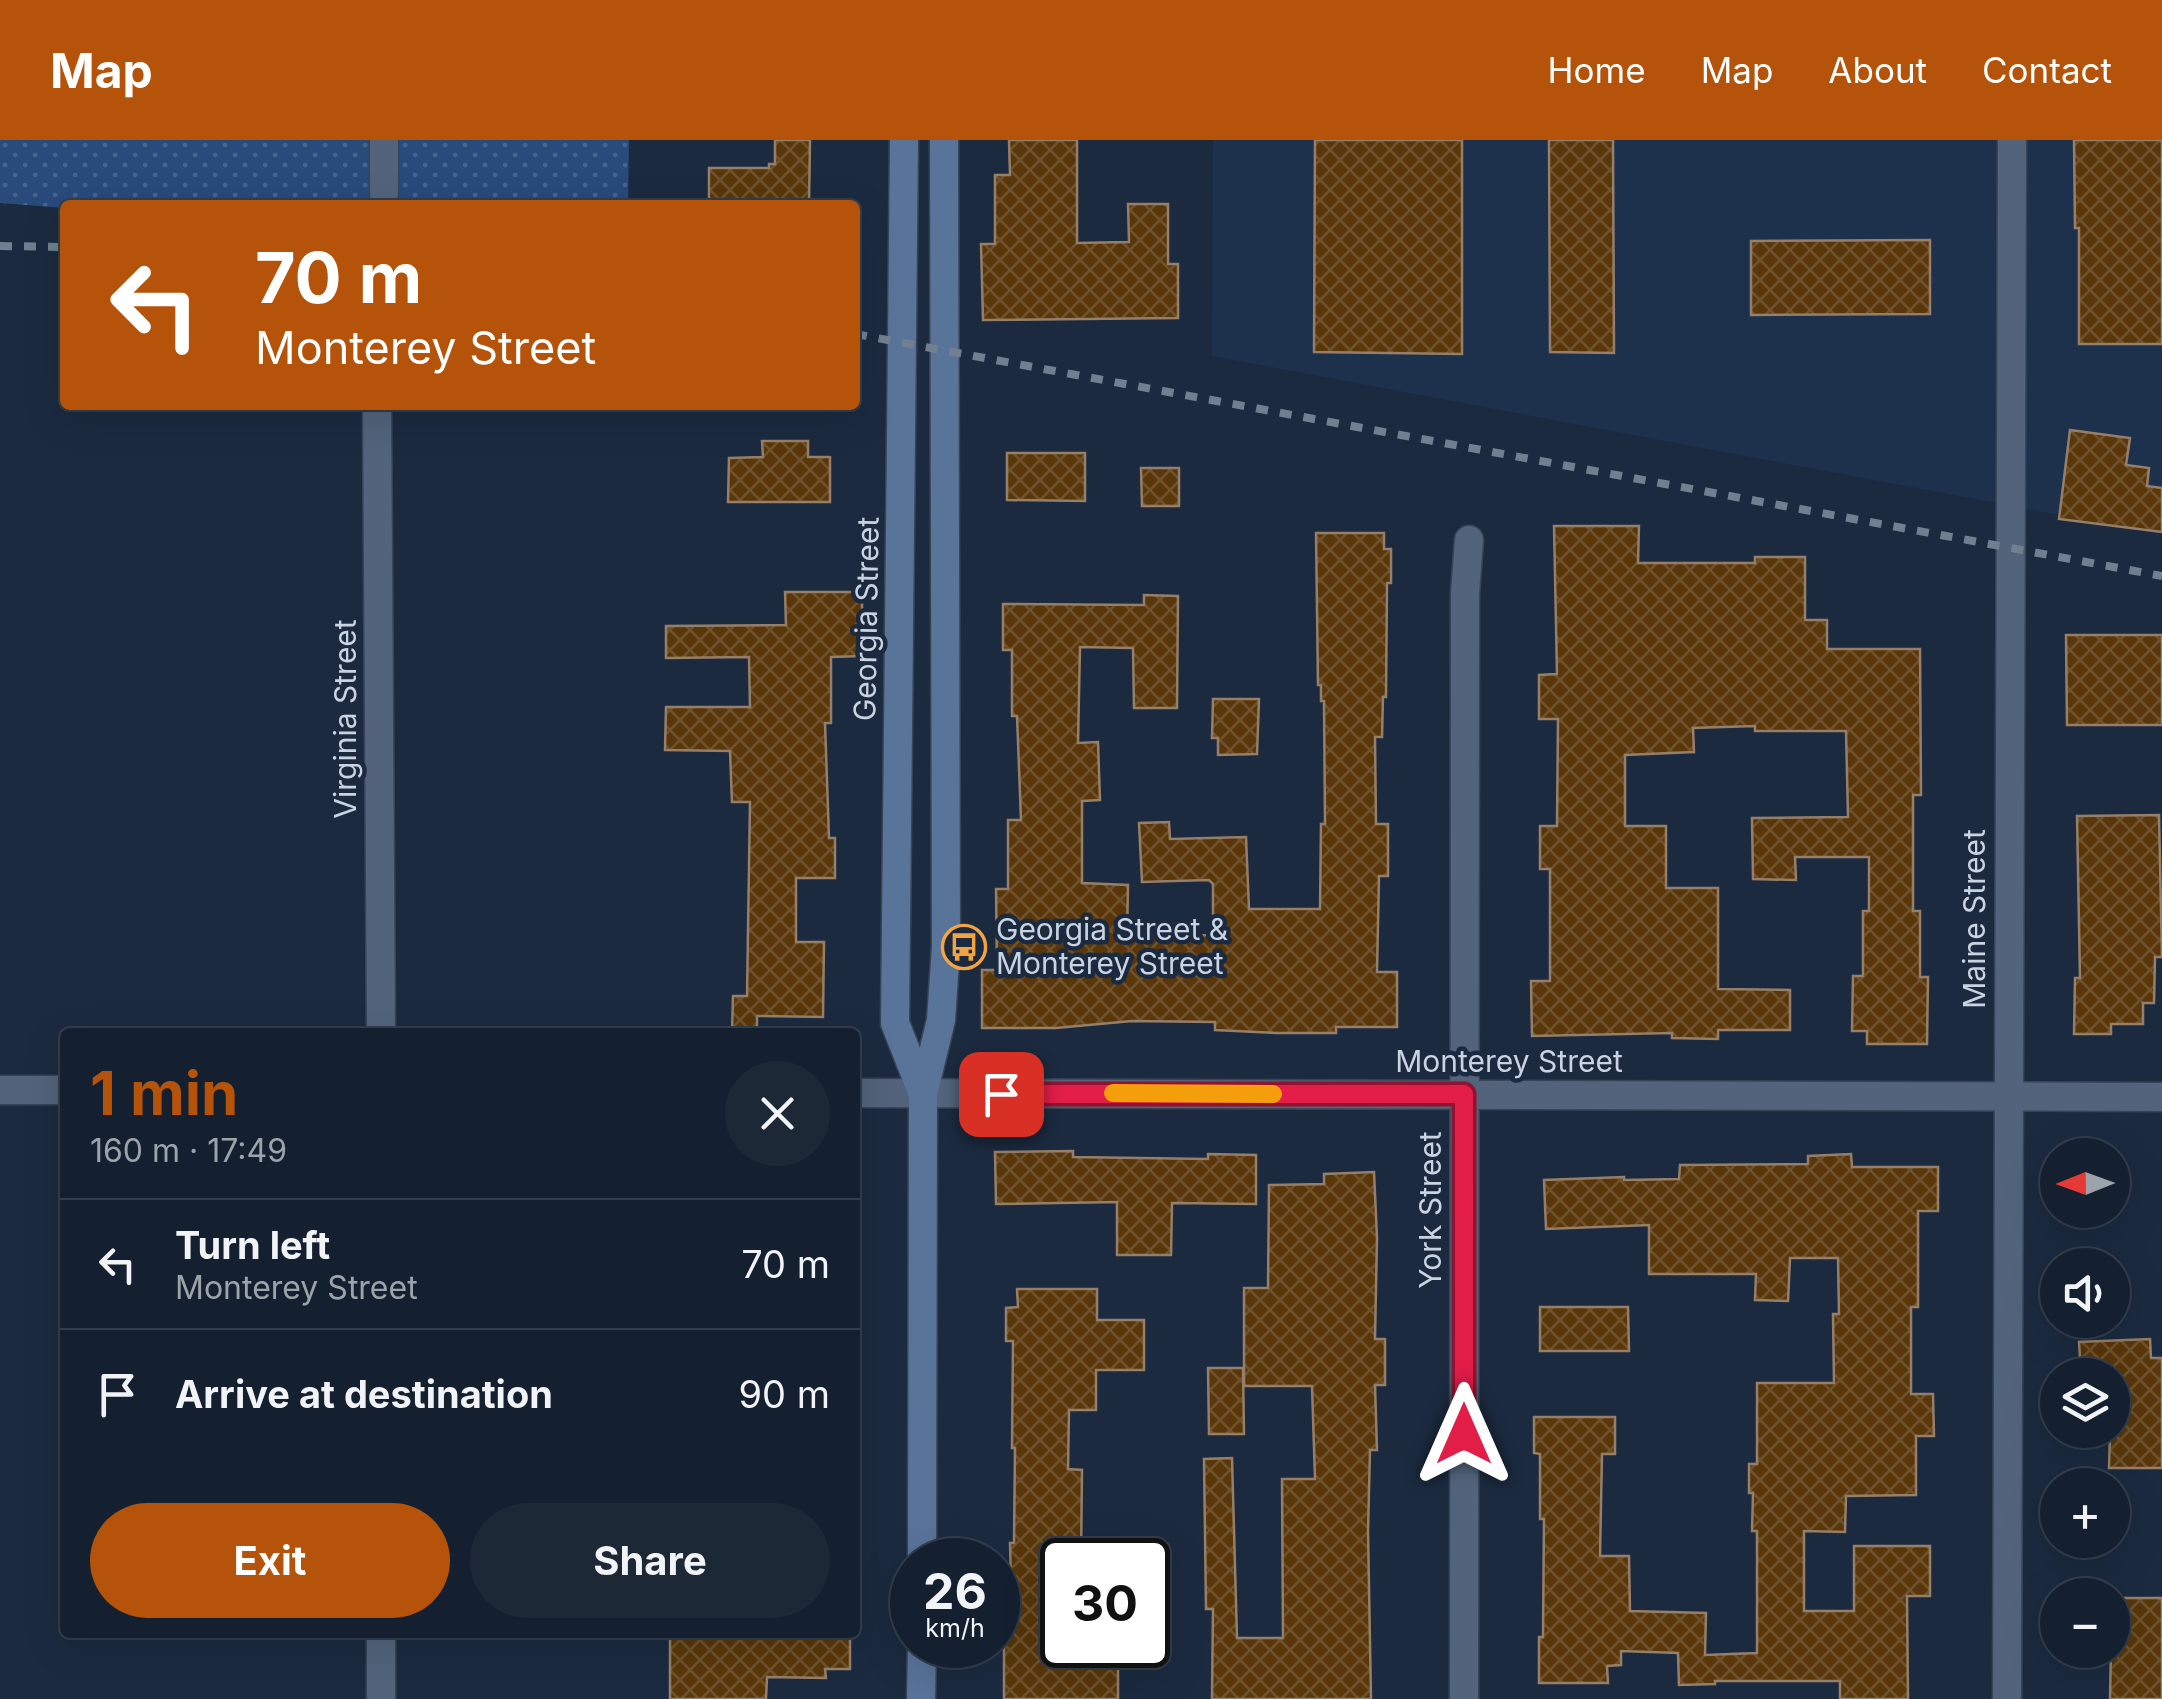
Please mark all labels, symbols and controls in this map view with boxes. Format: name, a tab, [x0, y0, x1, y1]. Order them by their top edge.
text: Map	[50, 41, 153, 100]
text: Home	[1548, 49, 1646, 91]
text: Map	[1701, 49, 1773, 91]
text: About	[1828, 49, 1927, 91]
text: Contact	[1982, 49, 2112, 91]
text: 70 m	[255, 235, 422, 320]
icon: left	[90, 240, 220, 370]
text: Monterey Street	[255, 320, 596, 375]
street label: Georgia Street	[846, 516, 886, 721]
street label: Virginia Street	[327, 619, 363, 819]
street label: Maine Street	[1956, 829, 1992, 1009]
place label: Georgia Street & Monterey Street	[996, 911, 1228, 981]
bus stop icon: Georgia Street & Monterey Street	[941, 924, 987, 970]
street label: Monterey Street	[1395, 1043, 1623, 1079]
pin	[959, 1052, 1044, 1137]
text: 1 min	[90, 1057, 238, 1129]
button: close	[725, 1061, 830, 1166]
icon: arrive	[974, 1067, 1029, 1122]
text: 160 m · 17:49	[90, 1131, 287, 1170]
street label: York Street	[1412, 1131, 1448, 1289]
north arrow	[2040, 1138, 2130, 1228]
map controls	[2040, 1138, 2130, 1668]
text: Turn left	[175, 1222, 330, 1268]
icon: left	[90, 1237, 145, 1292]
text: 70 m	[741, 1241, 830, 1287]
button: sound	[2040, 1248, 2130, 1338]
text: Monterey Street	[175, 1268, 418, 1307]
button: layers	[2040, 1358, 2130, 1448]
icon: arrive	[90, 1367, 145, 1422]
text: Arrive at destination	[175, 1371, 553, 1417]
text: 90 m	[738, 1371, 830, 1417]
position arrow	[1412, 1382, 1516, 1486]
button: +	[2040, 1468, 2130, 1558]
button: Exit	[90, 1503, 450, 1618]
button: Share	[470, 1503, 830, 1618]
speed limit sign: 30	[1040, 1538, 1170, 1668]
text: 26	[923, 1561, 987, 1621]
button: −	[2040, 1578, 2130, 1668]
text: km/h	[925, 1613, 985, 1643]

